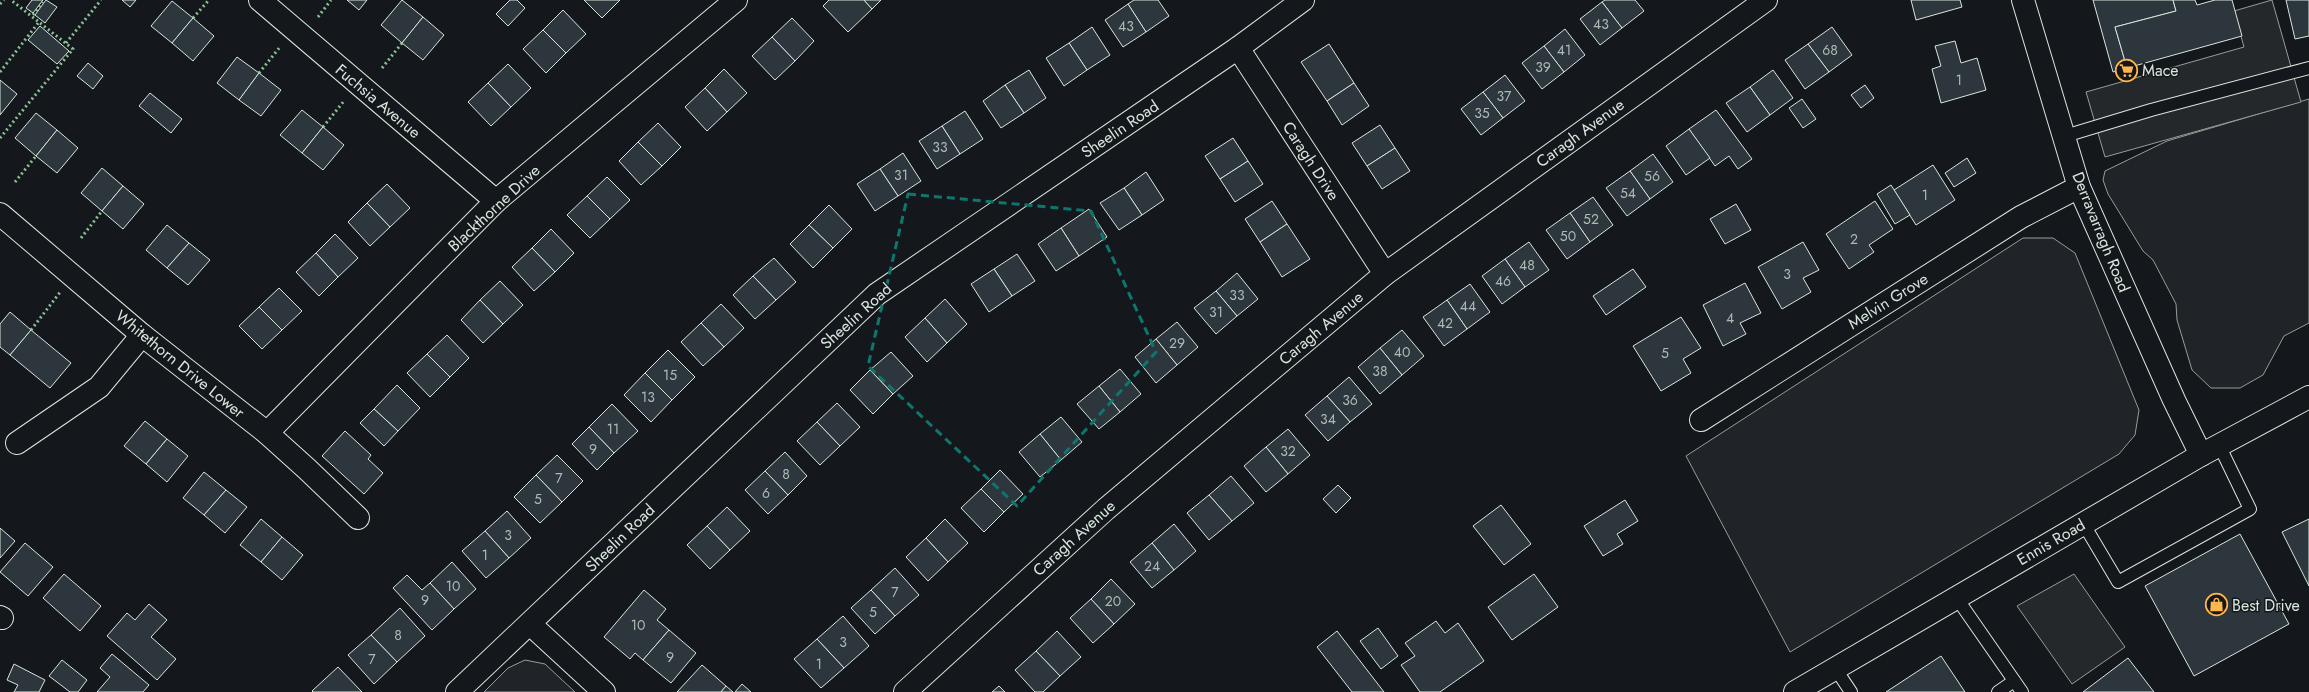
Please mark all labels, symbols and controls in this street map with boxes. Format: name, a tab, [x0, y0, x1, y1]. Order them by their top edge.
house number: 43	[1593, 14, 1609, 34]
house number: 43	[1118, 16, 1134, 36]
house number: 41	[1557, 40, 1571, 60]
house number: 68	[1822, 40, 1838, 60]
house number: 39	[1535, 57, 1551, 77]
supermarket icon: Mace	[2114, 57, 2140, 83]
street label: Fuchsia Avenue	[330, 58, 426, 144]
place label: Mace	[2142, 59, 2179, 82]
house number: 1	[1956, 70, 1962, 90]
house number: 37	[1497, 86, 1512, 106]
street label: Caragh Avenue	[1531, 93, 1629, 173]
street label: Sheelin Road	[1077, 95, 1163, 163]
house number: 35	[1474, 103, 1490, 123]
street label: Caragh Drive	[1277, 117, 1345, 205]
house number: 33	[932, 137, 948, 157]
street label: Blackthorne Drive	[443, 159, 545, 257]
house number: 31	[894, 165, 908, 185]
house number: 56	[1644, 166, 1660, 186]
street label: Derravarragh Road	[2066, 168, 2136, 296]
house number: 54	[1620, 183, 1636, 203]
house number: 1	[1922, 185, 1928, 205]
house number: 52	[1583, 209, 1599, 229]
house number: 50	[1560, 226, 1576, 246]
house number: 2	[1850, 229, 1858, 249]
house number: 48	[1519, 255, 1535, 275]
house number: 3	[1783, 264, 1791, 284]
street label: Melvin Grove	[1844, 267, 1932, 335]
house number: 46	[1495, 271, 1511, 291]
street label: Sheelin Road	[815, 278, 897, 354]
house number: 33	[1229, 285, 1245, 305]
street label: Caragh Avenue	[1274, 286, 1368, 370]
house number: 44	[1460, 296, 1476, 316]
house number: 31	[1209, 302, 1223, 322]
street label: Whitethorn Drive Lower	[110, 305, 250, 424]
house number: 4	[1726, 308, 1734, 328]
house number: 42	[1437, 313, 1453, 333]
house number: 29	[1169, 333, 1185, 353]
house number: 40	[1394, 342, 1410, 362]
house number: 5	[1661, 343, 1669, 363]
house number: 38	[1372, 361, 1388, 381]
house number: 15	[663, 365, 677, 385]
house number: 13	[641, 387, 655, 407]
house number: 36	[1342, 390, 1358, 410]
house number: 34	[1320, 409, 1336, 429]
house number: 11	[607, 419, 619, 439]
house number: 9	[589, 439, 597, 459]
house number: 32	[1280, 441, 1296, 461]
house number: 8	[782, 464, 790, 484]
house number: 7	[555, 468, 563, 488]
house number: 6	[762, 483, 770, 503]
house number: 5	[534, 489, 542, 509]
street label: Caragh Avenue	[1028, 495, 1120, 581]
street label: Sheelin Road	[580, 499, 660, 577]
street label: Ennis Road	[2013, 513, 2089, 571]
house number: 3	[504, 525, 512, 545]
house number: 1	[482, 545, 488, 565]
house number: 24	[1144, 556, 1160, 576]
house number: 10	[446, 576, 460, 596]
house number: 7	[891, 582, 899, 602]
house number: 9	[421, 590, 429, 610]
house number: 20	[1105, 591, 1121, 611]
shop icon: Best Drive	[2204, 592, 2230, 618]
place label: Best Drive	[2232, 594, 2300, 617]
house number: 5	[869, 602, 877, 622]
house number: 10	[631, 615, 645, 635]
house number: 8	[394, 625, 402, 645]
house number: 3	[839, 632, 847, 652]
house number: 9	[666, 647, 674, 667]
house number: 7	[368, 649, 376, 669]
house number: 1	[816, 654, 822, 674]

